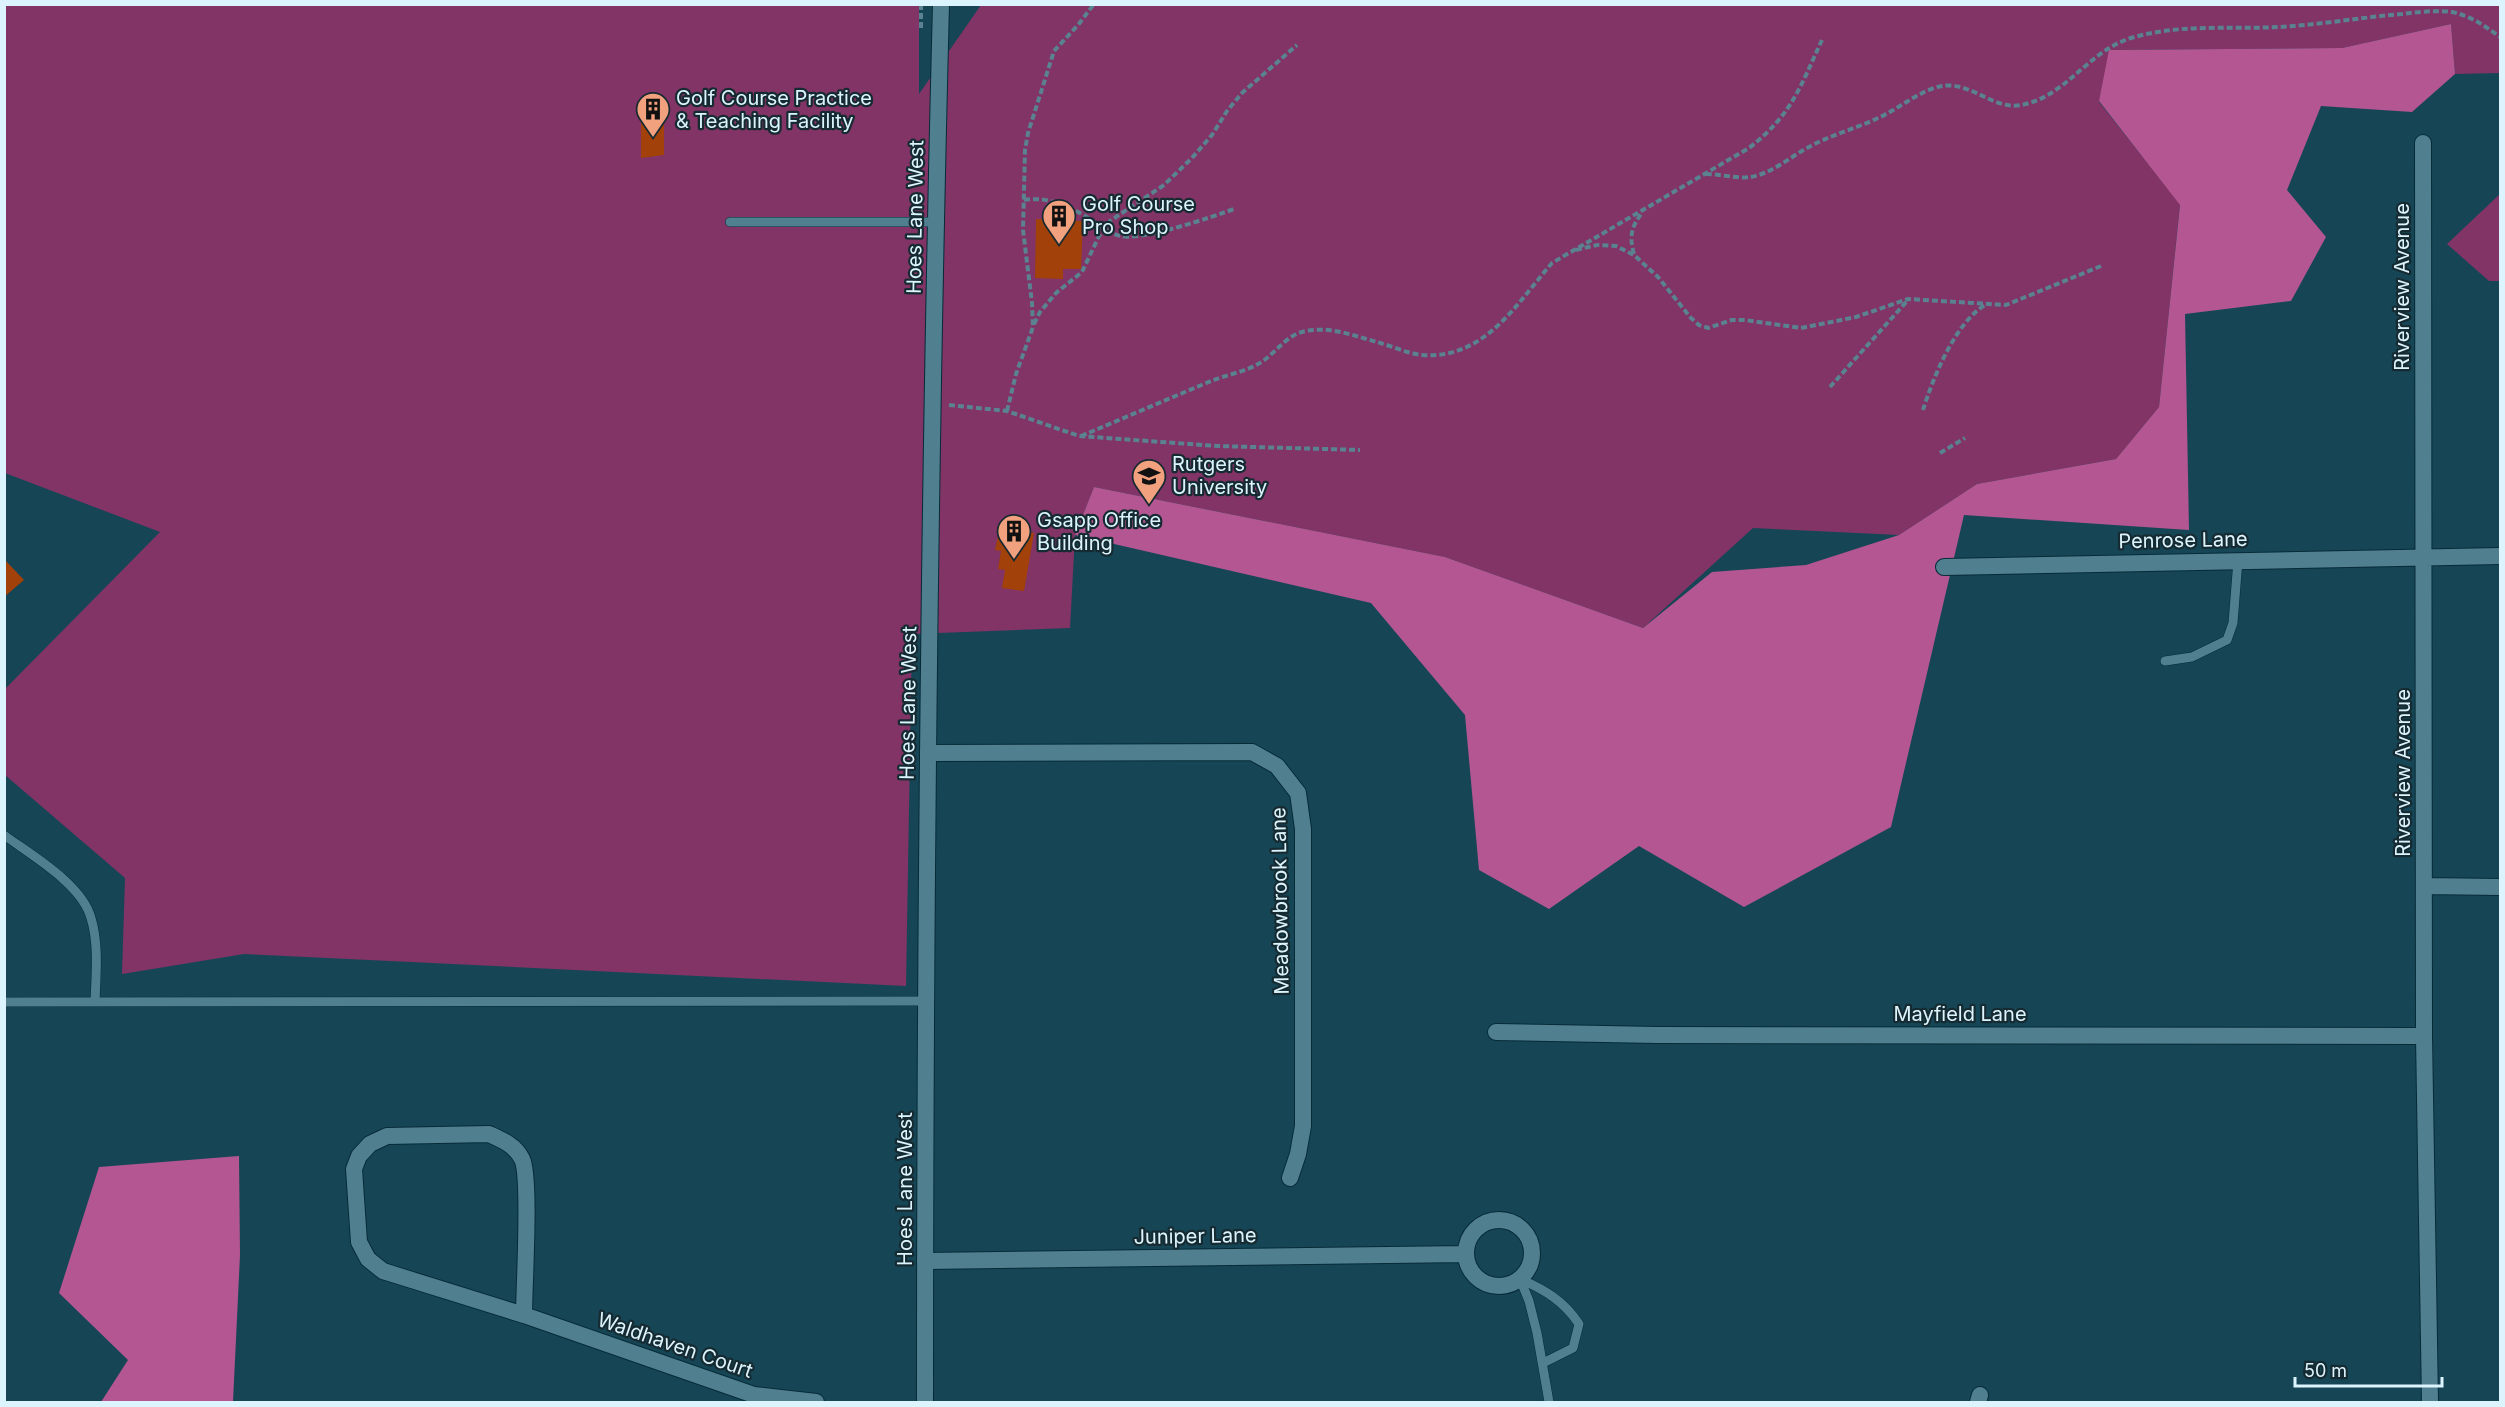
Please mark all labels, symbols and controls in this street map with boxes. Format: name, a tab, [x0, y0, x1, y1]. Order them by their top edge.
place label: Golf Course Practice & Teaching Facility	[676, 86, 872, 133]
building icon: Golf Course Practice & Teaching Facility	[635, 91, 671, 138]
street label: Hoes Lane West	[902, 139, 928, 294]
place label: Golf Course Pro Shop	[1082, 192, 1195, 239]
building icon: Golf Course Pro Shop	[1041, 198, 1077, 245]
street label: Riverview Avenue	[2390, 203, 2414, 371]
place label: Rutgers University	[1172, 452, 1267, 499]
school or university icon: Rutgers University	[1131, 458, 1167, 505]
place label: Gsapp Office Building	[1037, 508, 1161, 555]
building icon: Gsapp Office Building	[996, 513, 1032, 560]
street label: Penrose Lane	[2118, 527, 2248, 553]
street label: Hoes Lane West	[895, 625, 921, 780]
street label: Riverview Avenue	[2391, 689, 2415, 857]
street label: Meadowbrook Lane	[1266, 807, 1294, 995]
street label: Mayfield Lane	[1893, 1002, 2027, 1026]
street label: Hoes Lane West	[893, 1112, 917, 1266]
street label: Juniper Lane	[1133, 1223, 1257, 1249]
street label: Waldhaven Court	[594, 1307, 756, 1383]
scale bar	[2295, 1350, 2442, 1388]
text: 50 m	[2304, 1360, 2347, 1381]

